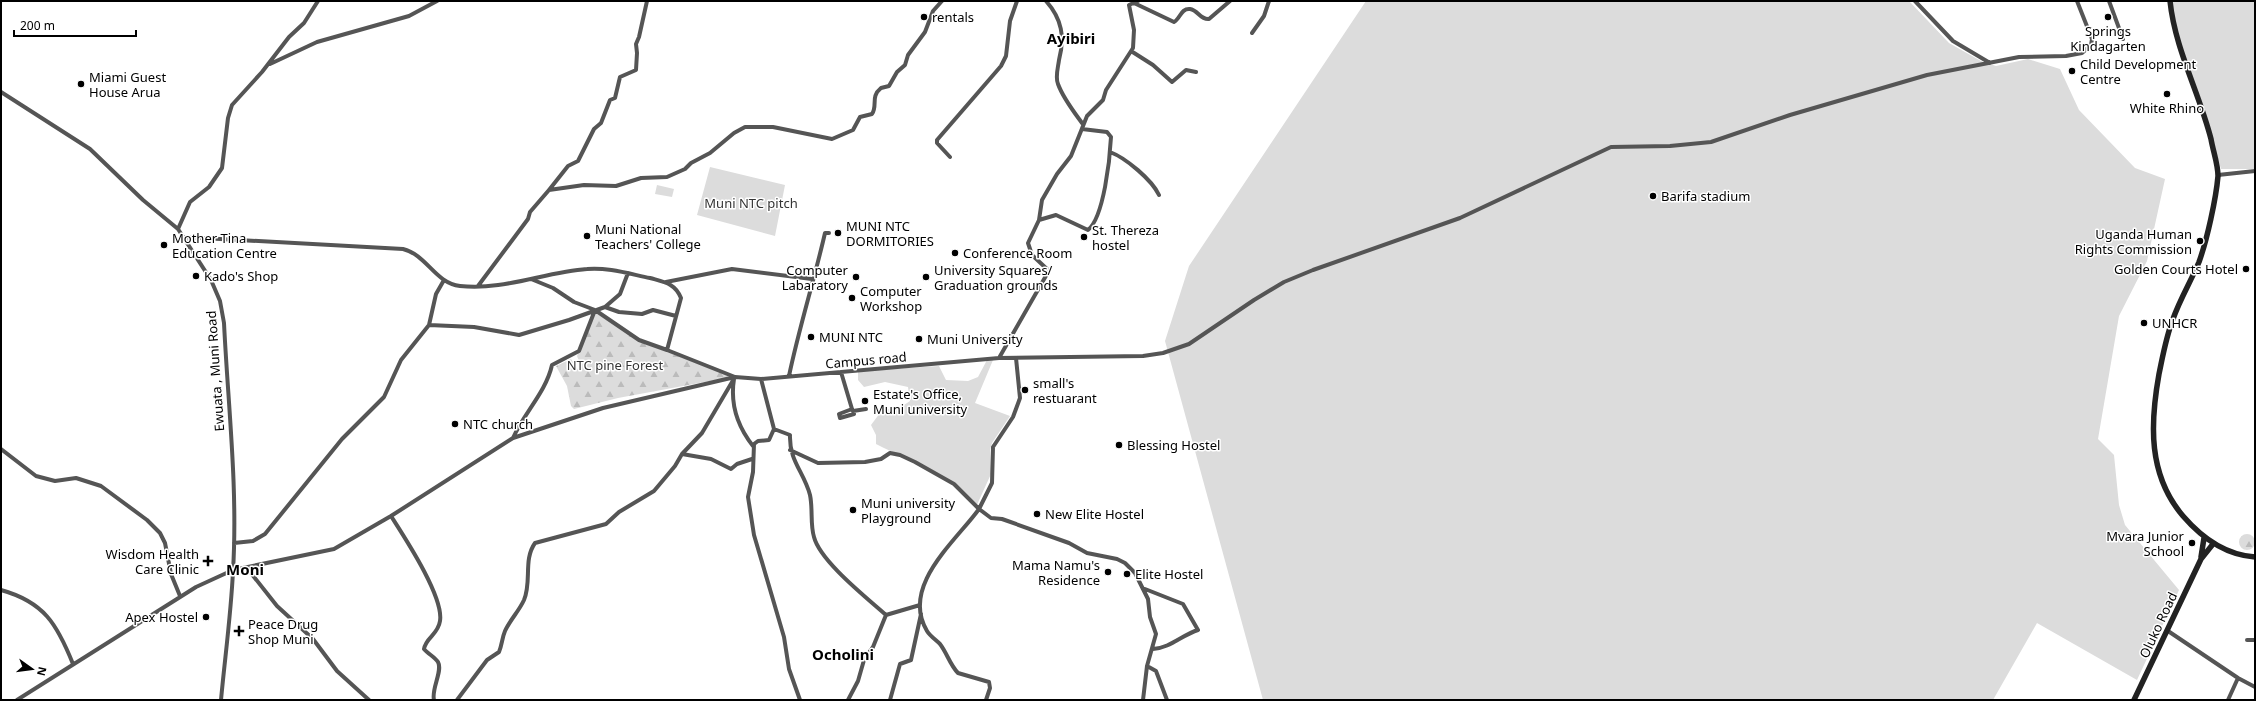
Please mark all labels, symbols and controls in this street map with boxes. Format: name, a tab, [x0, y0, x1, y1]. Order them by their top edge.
place label: rentals	[932, 8, 974, 26]
scale bar	[14, 12, 136, 38]
marker: rentals	[919, 12, 929, 22]
marker: Springs Kindagarten	[2103, 12, 2113, 22]
text: 200 m	[20, 17, 55, 34]
place label: Springs Kindagarten	[2070, 22, 2146, 55]
district label: Ayibiri	[1047, 28, 1095, 48]
place label: Child Development Centre	[2080, 55, 2197, 88]
marker: Child Development Centre	[2067, 66, 2077, 76]
place label: Miami Guest House Arua	[89, 68, 166, 101]
marker: Miami Guest House Arua	[76, 79, 86, 89]
marker: White Rhino	[2162, 89, 2172, 99]
place label: White Rhino	[2130, 99, 2204, 117]
place label: Barifa stadium	[1661, 187, 1750, 205]
marker: Barifa stadium	[1648, 191, 1658, 201]
park label: Muni NTC pitch	[704, 194, 798, 212]
place label: MUNI NTC DORMITORIES	[846, 217, 934, 250]
place label: Muni National Teachers' College	[595, 220, 701, 253]
place label: St. Thereza hostel	[1092, 221, 1159, 254]
place label: Uganda Human Rights Commission	[2075, 225, 2192, 258]
marker: MUNI NTC DORMITORIES	[833, 228, 843, 238]
place label: Mother Tina Education Centre	[172, 229, 277, 262]
marker: Muni National Teachers' College	[582, 231, 592, 241]
marker: St. Thereza hostel	[1079, 232, 1089, 242]
marker: Uganda Human Rights Commission	[2195, 236, 2205, 246]
marker: Mother Tina Education Centre	[159, 240, 169, 250]
place label: Conference Room	[963, 244, 1072, 262]
marker: Conference Room	[950, 248, 960, 258]
place label: Golden Courts Hotel	[2114, 260, 2238, 278]
place label: Computer Labaratory	[782, 261, 849, 294]
place label: University Squares/ Graduation grounds	[934, 261, 1058, 294]
marker: Golden Courts Hotel	[2241, 264, 2251, 274]
place label: Kado's Shop	[204, 267, 278, 285]
marker: Kado's Shop	[191, 271, 201, 281]
marker: Computer Labaratory	[851, 272, 861, 282]
marker: University Squares/ Graduation grounds	[921, 272, 931, 282]
place label: Computer Workshop	[860, 282, 922, 315]
marker: Computer Workshop	[847, 293, 857, 303]
street label: Ewuata , Muni Road	[202, 310, 228, 432]
place label: UNHCR	[2152, 314, 2197, 332]
marker: UNHCR	[2139, 318, 2149, 328]
place label: MUNI NTC	[819, 328, 883, 346]
place label: Muni University	[927, 330, 1023, 348]
marker: MUNI NTC	[806, 332, 816, 342]
marker: Muni University	[914, 334, 924, 344]
street label: Campus road	[825, 347, 907, 373]
park label: NTC pine Forest	[567, 356, 664, 374]
place label: small's restuarant	[1033, 374, 1097, 407]
place label: Estate's Office, Muni university	[873, 385, 968, 418]
marker: small's restuarant	[1020, 385, 1030, 395]
marker: Estate's Office, Muni university	[860, 396, 870, 406]
place label: NTC church	[463, 415, 533, 433]
marker: NTC church	[450, 419, 460, 429]
place label: Blessing Hostel	[1127, 436, 1220, 454]
marker: Blessing Hostel	[1114, 440, 1124, 450]
place label: Muni university Playground	[861, 494, 956, 527]
marker: Muni university Playground	[848, 505, 858, 515]
place label: New Elite Hostel	[1045, 505, 1144, 523]
marker: New Elite Hostel	[1032, 509, 1042, 519]
place label: Mvara Junior School	[2106, 527, 2185, 560]
marker: Mvara Junior School	[2187, 538, 2197, 548]
place label: Wisdom Health Care Clinic	[106, 545, 199, 578]
marker: Wisdom Health Care Clinic	[202, 555, 214, 567]
place label: Mama Namu's Residence	[1012, 556, 1100, 589]
district label: Moni	[226, 559, 264, 579]
place label: Elite Hostel	[1135, 565, 1203, 583]
marker: Mama Namu's Residence	[1103, 567, 1113, 577]
marker: Elite Hostel	[1122, 569, 1132, 579]
street label: Oluko Road	[2135, 589, 2181, 661]
place label: Apex Hostel	[125, 608, 198, 626]
marker: Apex Hostel	[201, 612, 211, 622]
place label: Peace Drug Shop Muni	[248, 615, 318, 648]
marker: Peace Drug Shop Muni	[233, 625, 245, 637]
district label: Ocholini	[812, 644, 874, 664]
north arrow	[12, 649, 52, 689]
text: N	[34, 665, 51, 678]

